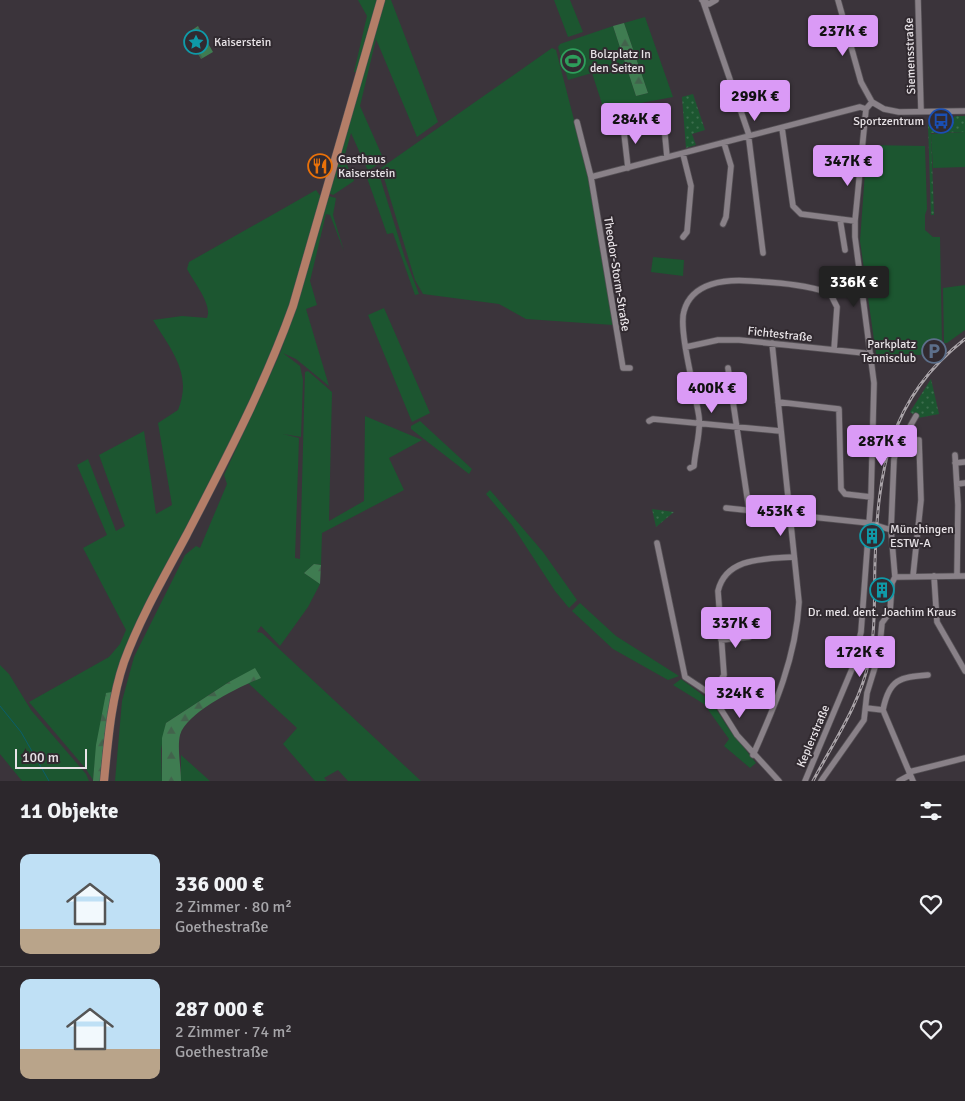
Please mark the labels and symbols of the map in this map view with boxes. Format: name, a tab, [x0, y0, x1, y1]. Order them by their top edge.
pin: 237K €	[802, 15, 884, 57]
street label: Siemensstraße	[902, 17, 919, 95]
place icon: Kaiserstein	[183, 29, 209, 55]
place label: Kaiserstein	[214, 35, 271, 50]
place label: Bolzplatz In den Seiten	[590, 47, 651, 76]
sports icon: Bolzplatz In den Seiten	[560, 48, 586, 74]
pin: 299K €	[714, 80, 796, 122]
pin: 284K €	[595, 102, 677, 145]
bus stop icon: Sportzentrum	[928, 108, 954, 134]
place label: Sportzentrum	[853, 114, 924, 129]
pin: 347K €	[807, 144, 889, 187]
place label: Gasthaus Kaiserstein	[338, 152, 395, 181]
restaurant icon: Gasthaus Kaiserstein	[307, 153, 333, 179]
street label: Theodor-Storm-Straße	[600, 216, 633, 332]
pin: 336K €	[813, 266, 895, 308]
street label: Fichtestraße	[747, 324, 813, 345]
place label: Parkplatz Tennisclub	[862, 337, 916, 366]
parking icon: Parkplatz Tennisclub	[921, 338, 947, 364]
pin: 400K €	[671, 372, 753, 414]
pin: 287K €	[841, 424, 923, 467]
pin: 453K €	[740, 494, 822, 537]
place label: Münchingen ESTW-A	[890, 522, 954, 551]
building icon: Münchingen ESTW-A	[859, 523, 885, 549]
building icon: Dr. med. dent. Joachim Kraus	[869, 577, 895, 603]
place label: Dr. med. dent. Joachim Kraus	[808, 605, 956, 620]
pin: 337K €	[695, 606, 777, 649]
pin: 172K €	[819, 636, 901, 678]
pin: 324K €	[699, 676, 781, 719]
street label: Keplerstraße	[794, 703, 833, 770]
scale bar	[15, 746, 88, 769]

